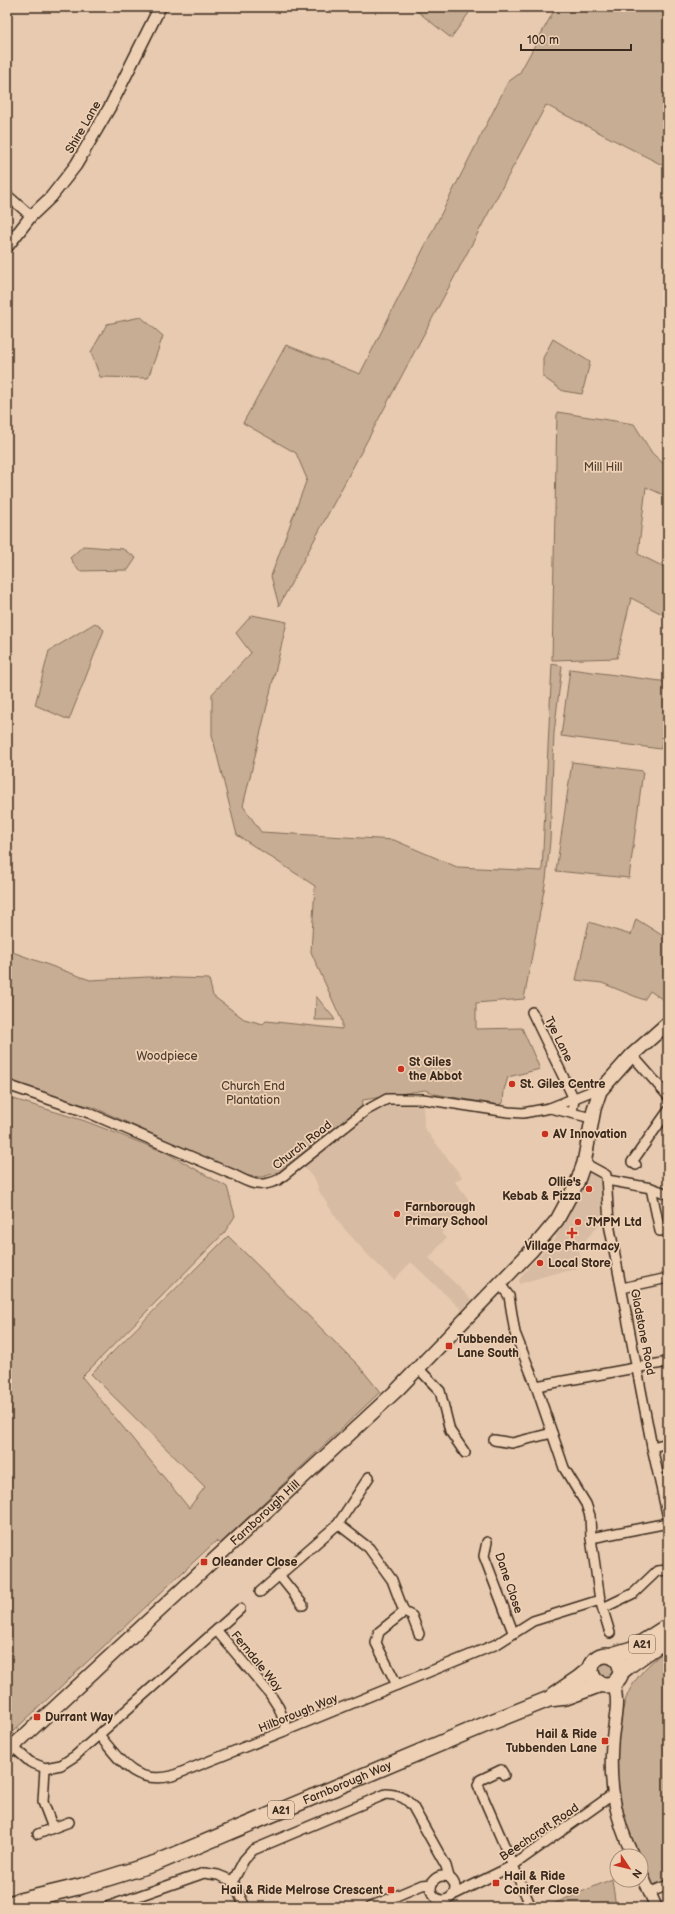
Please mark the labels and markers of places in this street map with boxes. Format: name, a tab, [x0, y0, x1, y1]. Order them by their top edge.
place label: St Giles the Abbot	[408, 1055, 462, 1084]
marker: St Giles the Abbot	[396, 1064, 406, 1074]
place label: St. Giles Centre	[520, 1077, 606, 1092]
marker: St. Giles Centre	[507, 1079, 517, 1089]
place label: AV Innovation	[552, 1127, 627, 1142]
marker: AV Innovation	[540, 1129, 550, 1139]
place label: Ollie's Kebab & Pizza	[502, 1175, 581, 1204]
marker: Ollie's Kebab & Pizza	[584, 1184, 594, 1194]
place label: Farnborough Primary School	[405, 1200, 488, 1229]
marker: Farnborough Primary School	[392, 1209, 402, 1219]
place label: JMPM Ltd	[586, 1215, 642, 1230]
marker: JMPM Ltd	[573, 1217, 583, 1227]
marker: Village Pharmacy	[567, 1228, 577, 1238]
place label: Village Pharmacy	[525, 1239, 620, 1254]
place label: Local Store	[548, 1256, 611, 1271]
marker: Local Store	[535, 1258, 545, 1268]
place label: Tubbenden Lane South	[457, 1332, 519, 1361]
marker: Tubbenden Lane South	[444, 1341, 454, 1351]
place label: Oleander Close	[212, 1555, 297, 1570]
marker: Oleander Close	[199, 1557, 209, 1567]
place label: Durrant Way	[45, 1710, 114, 1725]
marker: Durrant Way	[32, 1712, 42, 1722]
place label: Hail & Ride Tubbenden Lane	[506, 1727, 597, 1756]
marker: Hail & Ride Tubbenden Lane	[600, 1736, 610, 1746]
place label: Hail & Ride Conifer Close	[504, 1869, 579, 1898]
marker: Hail & Ride Conifer Close	[491, 1878, 501, 1888]
place label: Hail & Ride Melrose Crescent	[221, 1883, 383, 1898]
marker: Hail & Ride Melrose Crescent	[386, 1885, 396, 1895]

